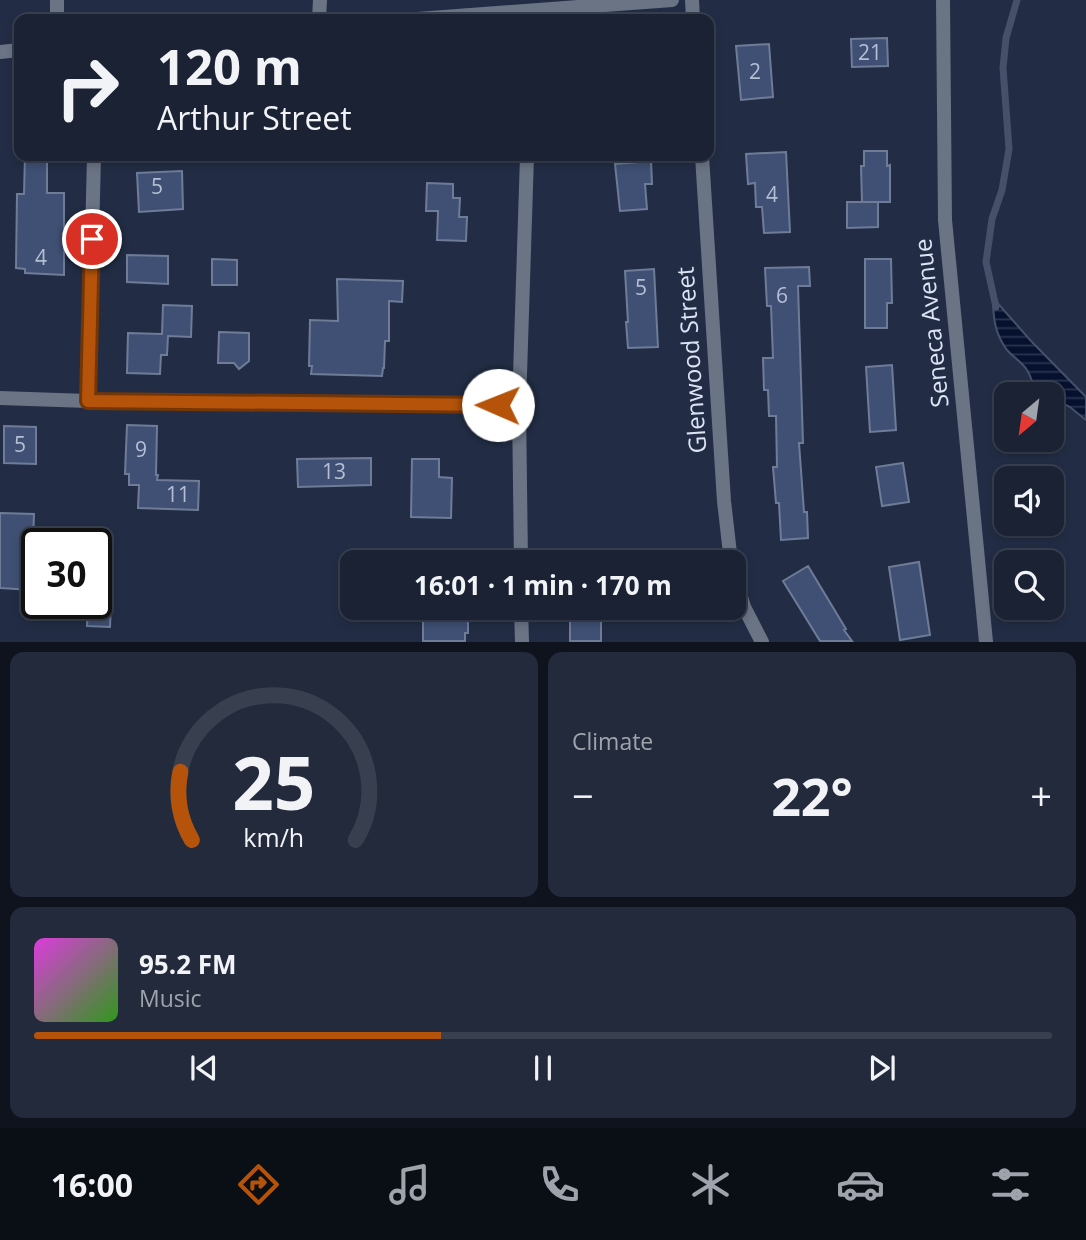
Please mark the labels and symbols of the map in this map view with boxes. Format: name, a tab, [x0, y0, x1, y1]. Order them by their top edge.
house number: 21	[858, 38, 882, 66]
house number: 2	[749, 57, 761, 85]
house number: 5	[151, 172, 163, 200]
house number: 4	[766, 180, 778, 208]
pin	[62, 209, 122, 269]
street label: Seneca Avenue	[905, 237, 956, 409]
house number: 4	[35, 243, 47, 271]
street label: Glenwood Street	[668, 266, 713, 455]
house number: 5	[635, 273, 647, 301]
house number: 6	[776, 281, 788, 309]
position arrow	[461, 368, 535, 442]
north arrow	[994, 382, 1064, 452]
house number: 5	[14, 430, 26, 458]
house number: 9	[135, 435, 147, 463]
house number: 13	[322, 457, 346, 485]
house number: 11	[166, 480, 190, 508]
speed limit sign: 30	[21, 528, 112, 619]

